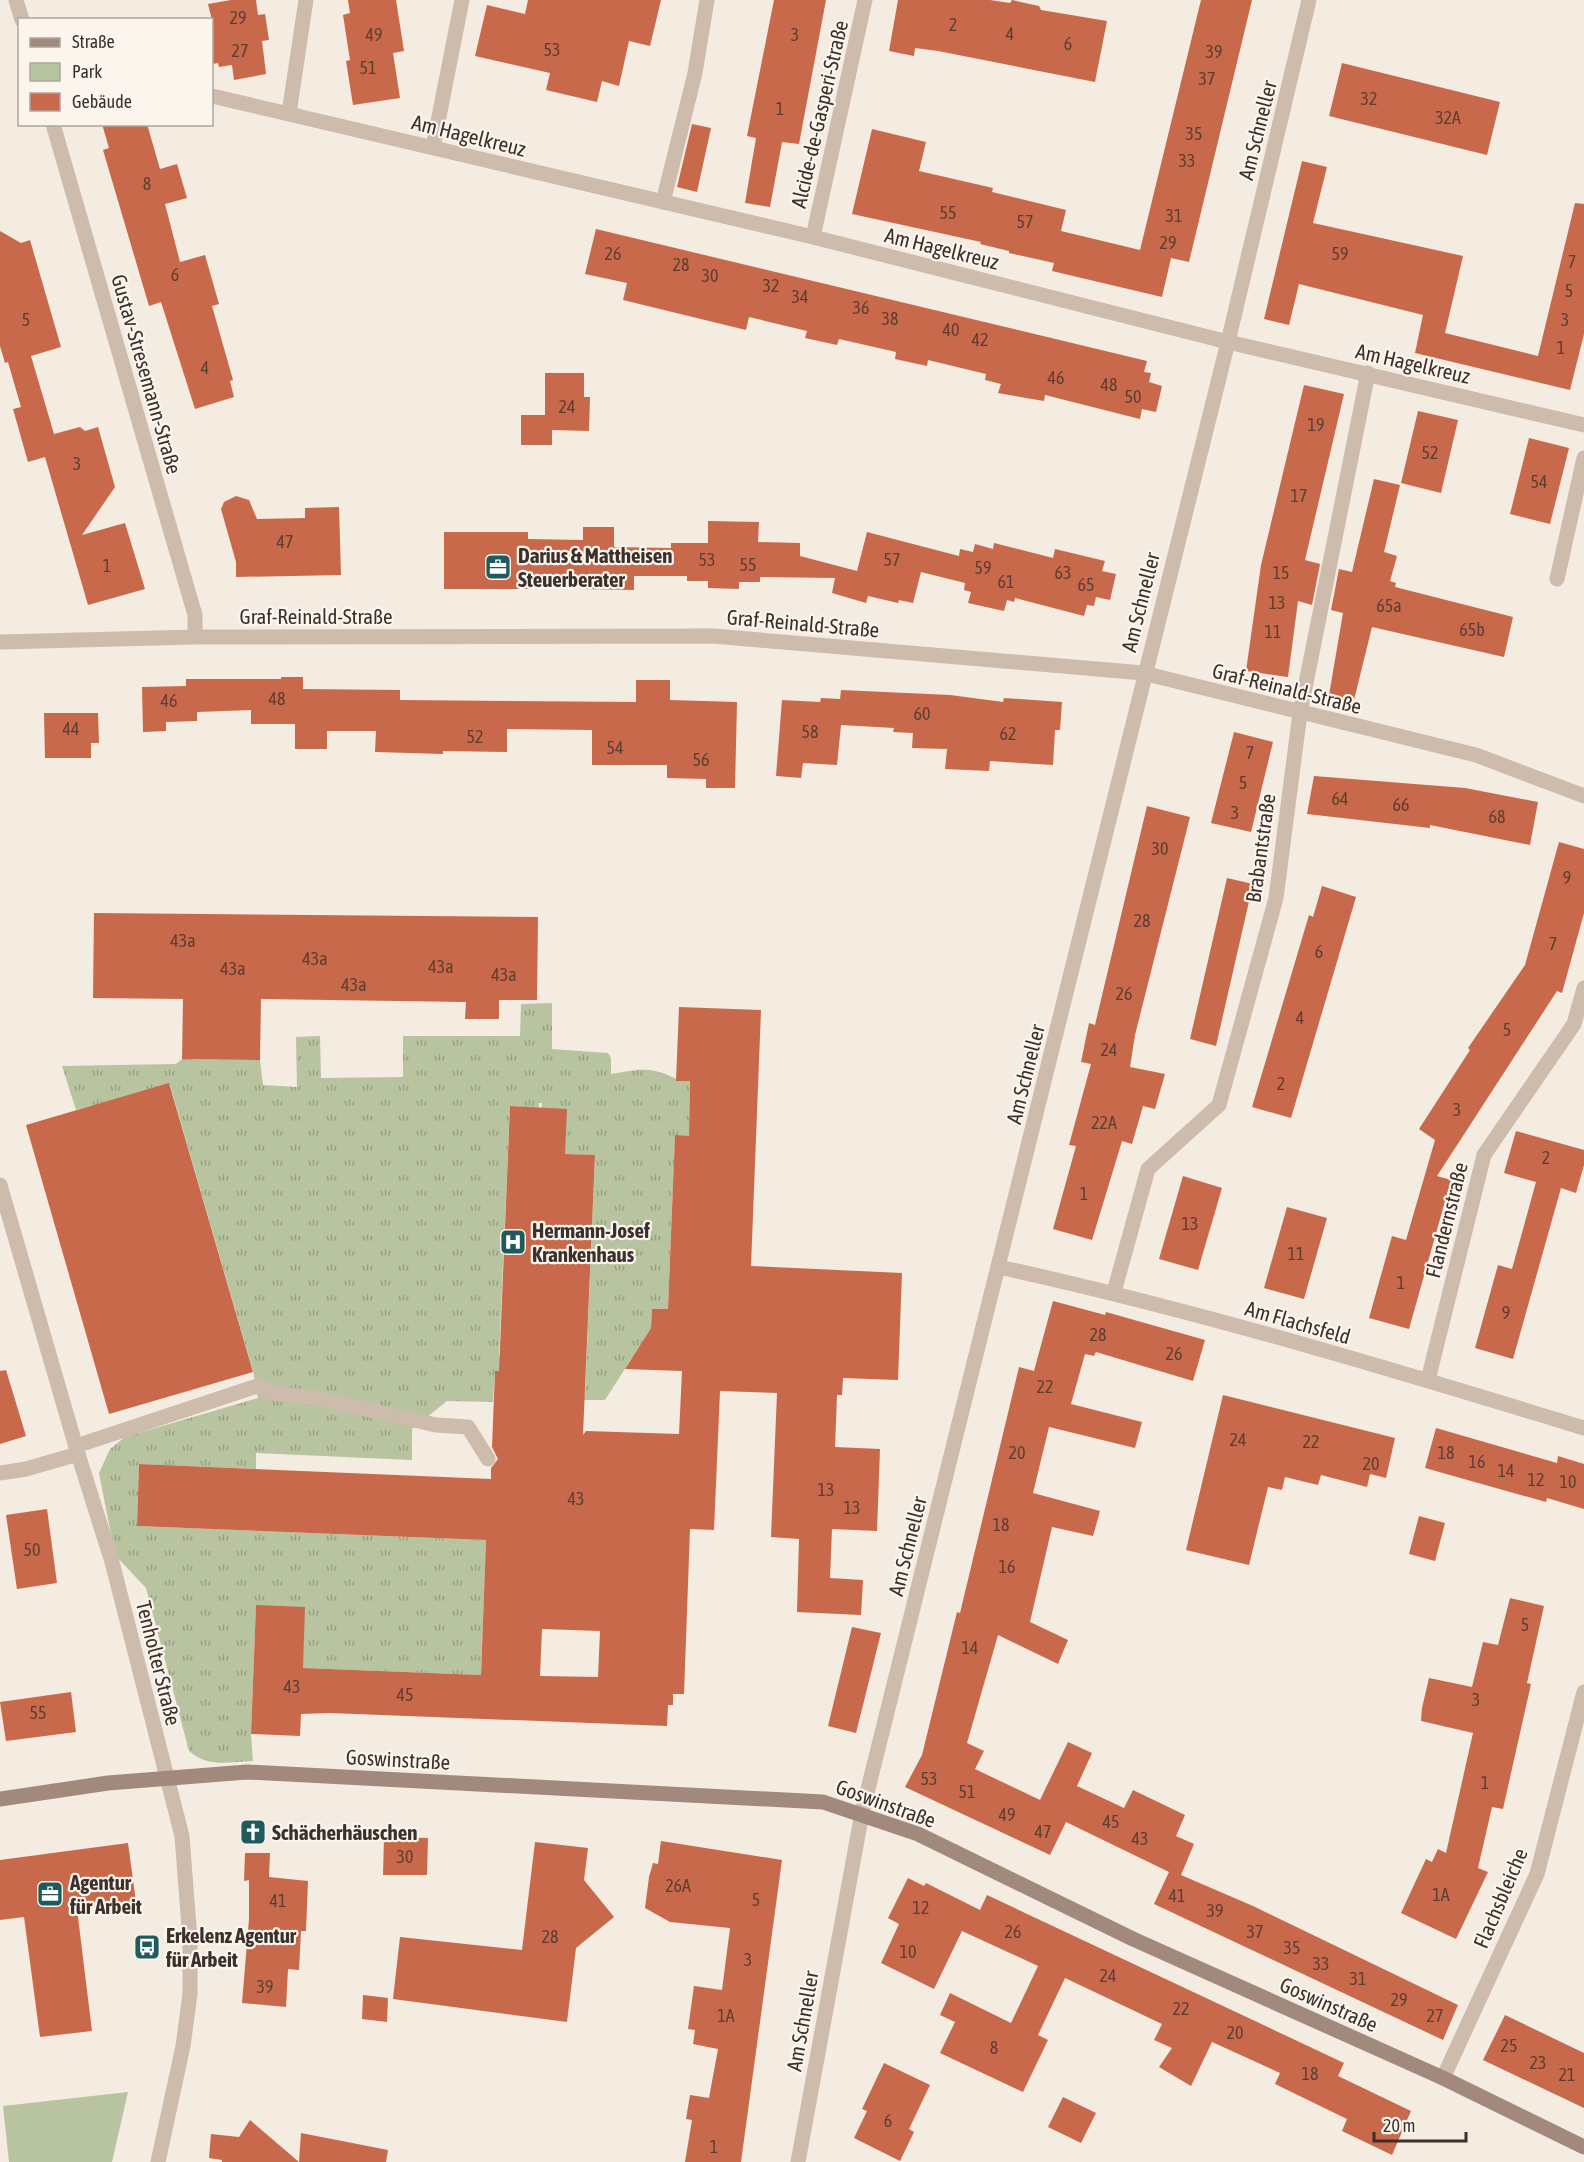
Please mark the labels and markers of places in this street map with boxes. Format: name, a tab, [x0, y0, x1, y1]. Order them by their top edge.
place label: Darius & Mattheisen Steuerberater	[518, 543, 672, 591]
office icon: Darius & Mattheisen Steuerberater	[483, 552, 513, 582]
place label: Hermann-Josef Krankenhaus	[532, 1218, 650, 1266]
hospital icon: Hermann-Josef Krankenhaus	[498, 1227, 528, 1257]
church icon: Schächerhäuschen	[238, 1817, 268, 1847]
place label: Schächerhäuschen	[272, 1820, 417, 1844]
place label: Agentur für Arbeit	[69, 1870, 142, 1918]
office icon: Agentur für Arbeit	[35, 1879, 65, 1909]
place label: Erkelenz Agentur für Arbeit	[165, 1923, 297, 1971]
bus stop icon: Erkelenz Agentur für Arbeit	[132, 1932, 162, 1962]

